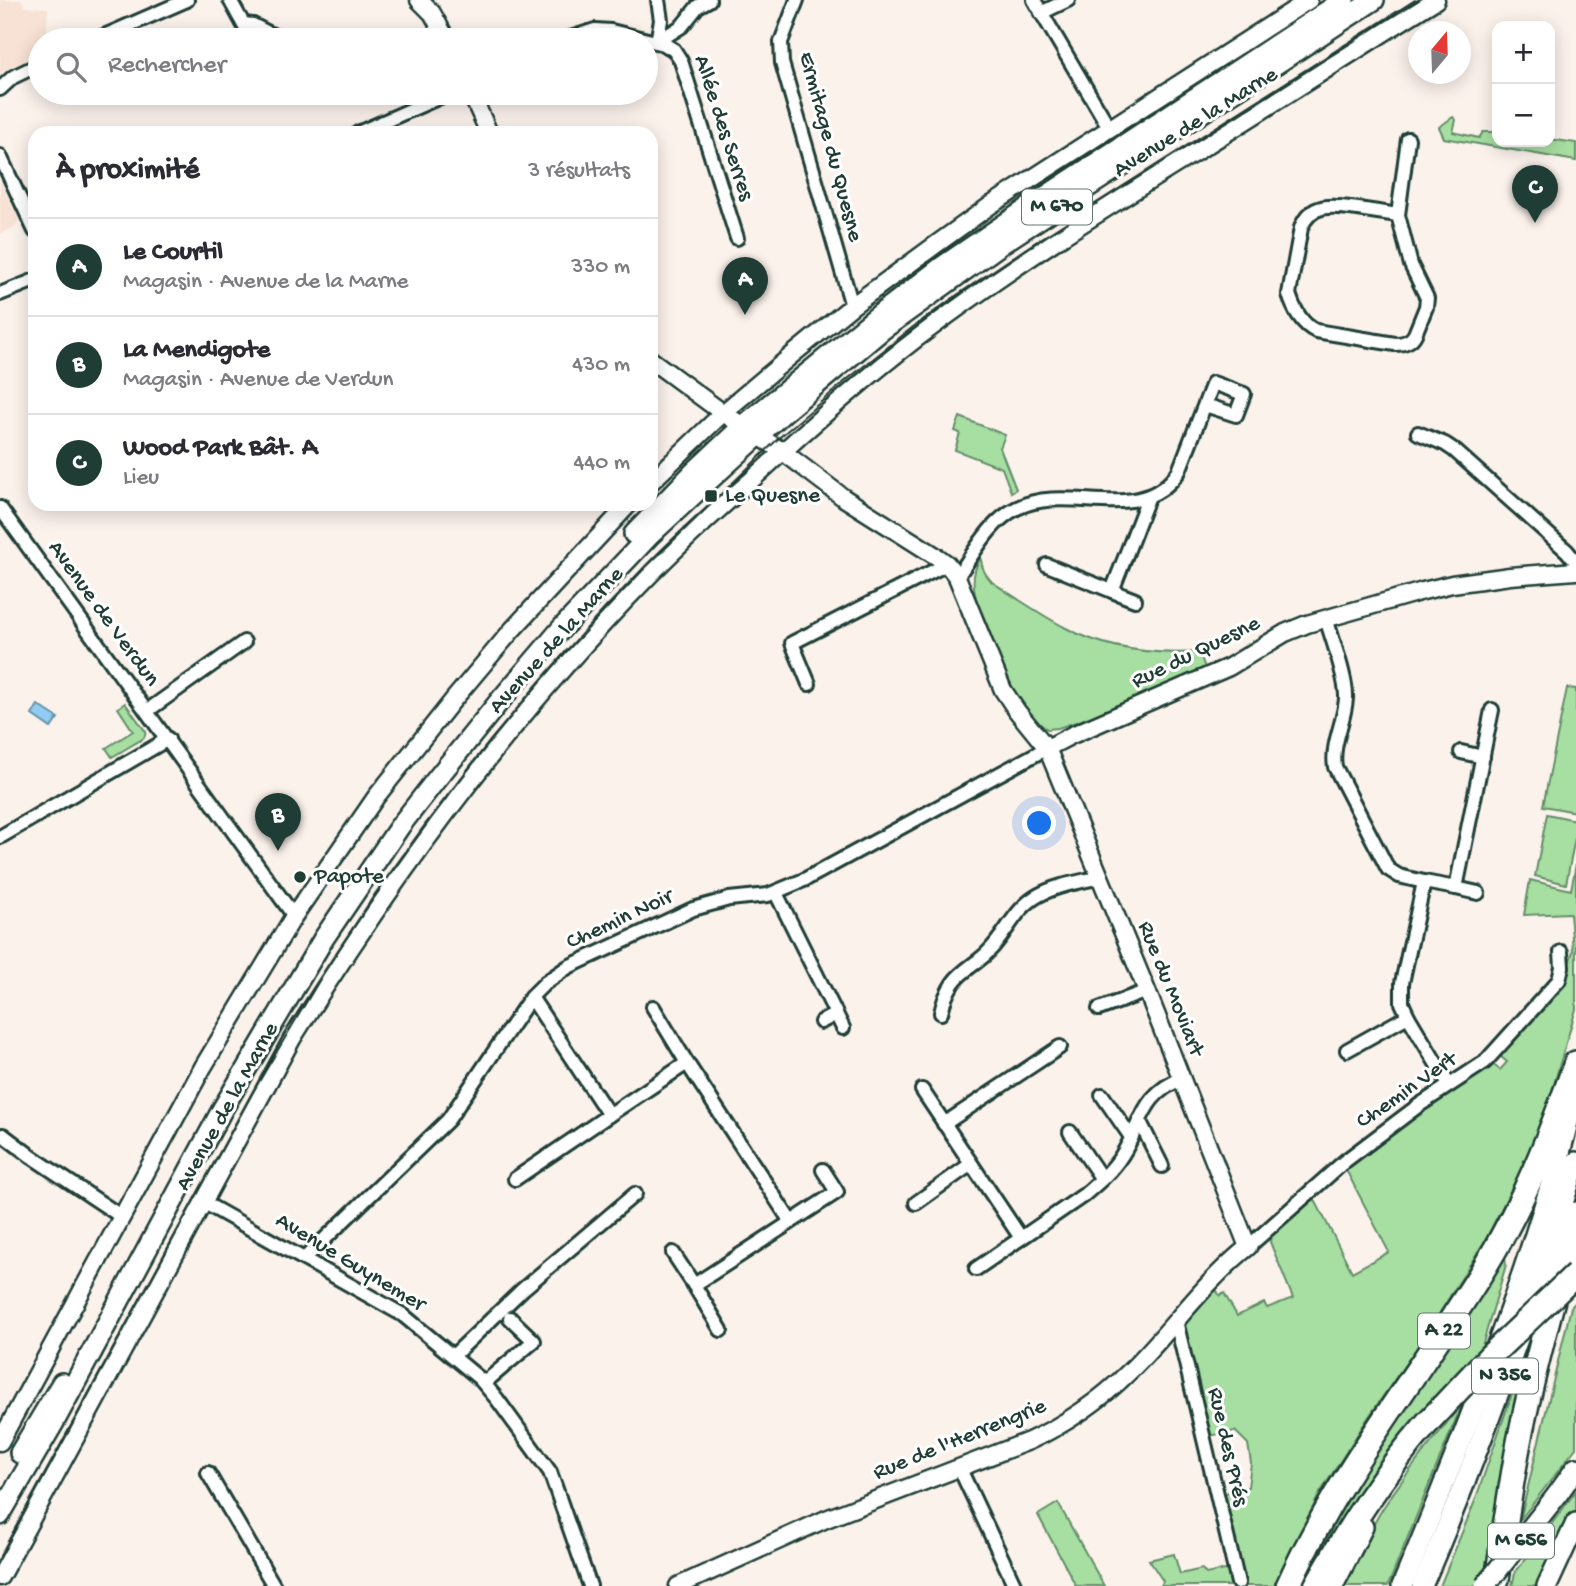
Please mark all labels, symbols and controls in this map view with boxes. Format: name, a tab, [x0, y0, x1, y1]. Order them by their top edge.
north arrow	[1408, 21, 1471, 84]
map controls	[1492, 21, 1555, 147]
button: +	[1492, 21, 1555, 84]
search box	[28, 28, 658, 105]
icon: search	[52, 48, 90, 86]
street label: Ermitage du Quesne	[792, 49, 869, 246]
text: Rechercher	[108, 51, 226, 82]
street label: Allée des Serres	[687, 52, 759, 205]
street label: Avenue de la Marne	[1109, 61, 1284, 184]
button: −	[1492, 84, 1555, 147]
text: À proximité	[56, 154, 200, 189]
text: 3 résultats	[528, 158, 630, 185]
pin: C	[1512, 165, 1558, 223]
road number: M 670	[1022, 190, 1092, 224]
text: Le Courtil	[123, 238, 223, 269]
text: A	[72, 254, 86, 281]
text: 330 m	[571, 254, 630, 281]
pin: A	[722, 257, 768, 315]
text: Magasin · Avenue de la Marne	[123, 269, 408, 296]
text: La Mendigote	[123, 336, 270, 367]
text: B	[73, 352, 85, 379]
text: 430 m	[572, 352, 630, 379]
text: Magasin · Avenue de Verdun	[123, 367, 394, 394]
text: Wood Park Bât. A	[123, 434, 317, 465]
text: C	[73, 450, 85, 477]
text: 440 m	[573, 450, 630, 477]
text: Lieu	[123, 465, 159, 492]
place label: Le Quesne	[725, 483, 821, 510]
marker: Le Quesne	[703, 488, 719, 504]
street label: Avenue de Verdun	[41, 536, 165, 692]
street label: Avenue de la Marne	[484, 561, 631, 720]
street label: Rue du Quesne	[1127, 610, 1266, 696]
pin: B	[255, 793, 301, 851]
your location	[1022, 806, 1056, 840]
place label: Papote	[313, 864, 385, 891]
marker: Papote	[292, 869, 308, 885]
street label: Chemin Noir	[562, 883, 679, 956]
street label: Rue du Moviart	[1131, 918, 1210, 1062]
street label: Avenue de la Marne	[171, 1017, 286, 1196]
street label: Chemin Vert	[1352, 1046, 1464, 1135]
street label: Avenue Guynemer	[270, 1208, 432, 1319]
road number: A 22	[1418, 1314, 1470, 1348]
road number: N 356	[1472, 1358, 1538, 1394]
street label: Rue des Prés	[1200, 1385, 1254, 1509]
street label: Rue de l'Herrengrie	[870, 1393, 1051, 1487]
road number: M 656	[1488, 1524, 1554, 1558]

